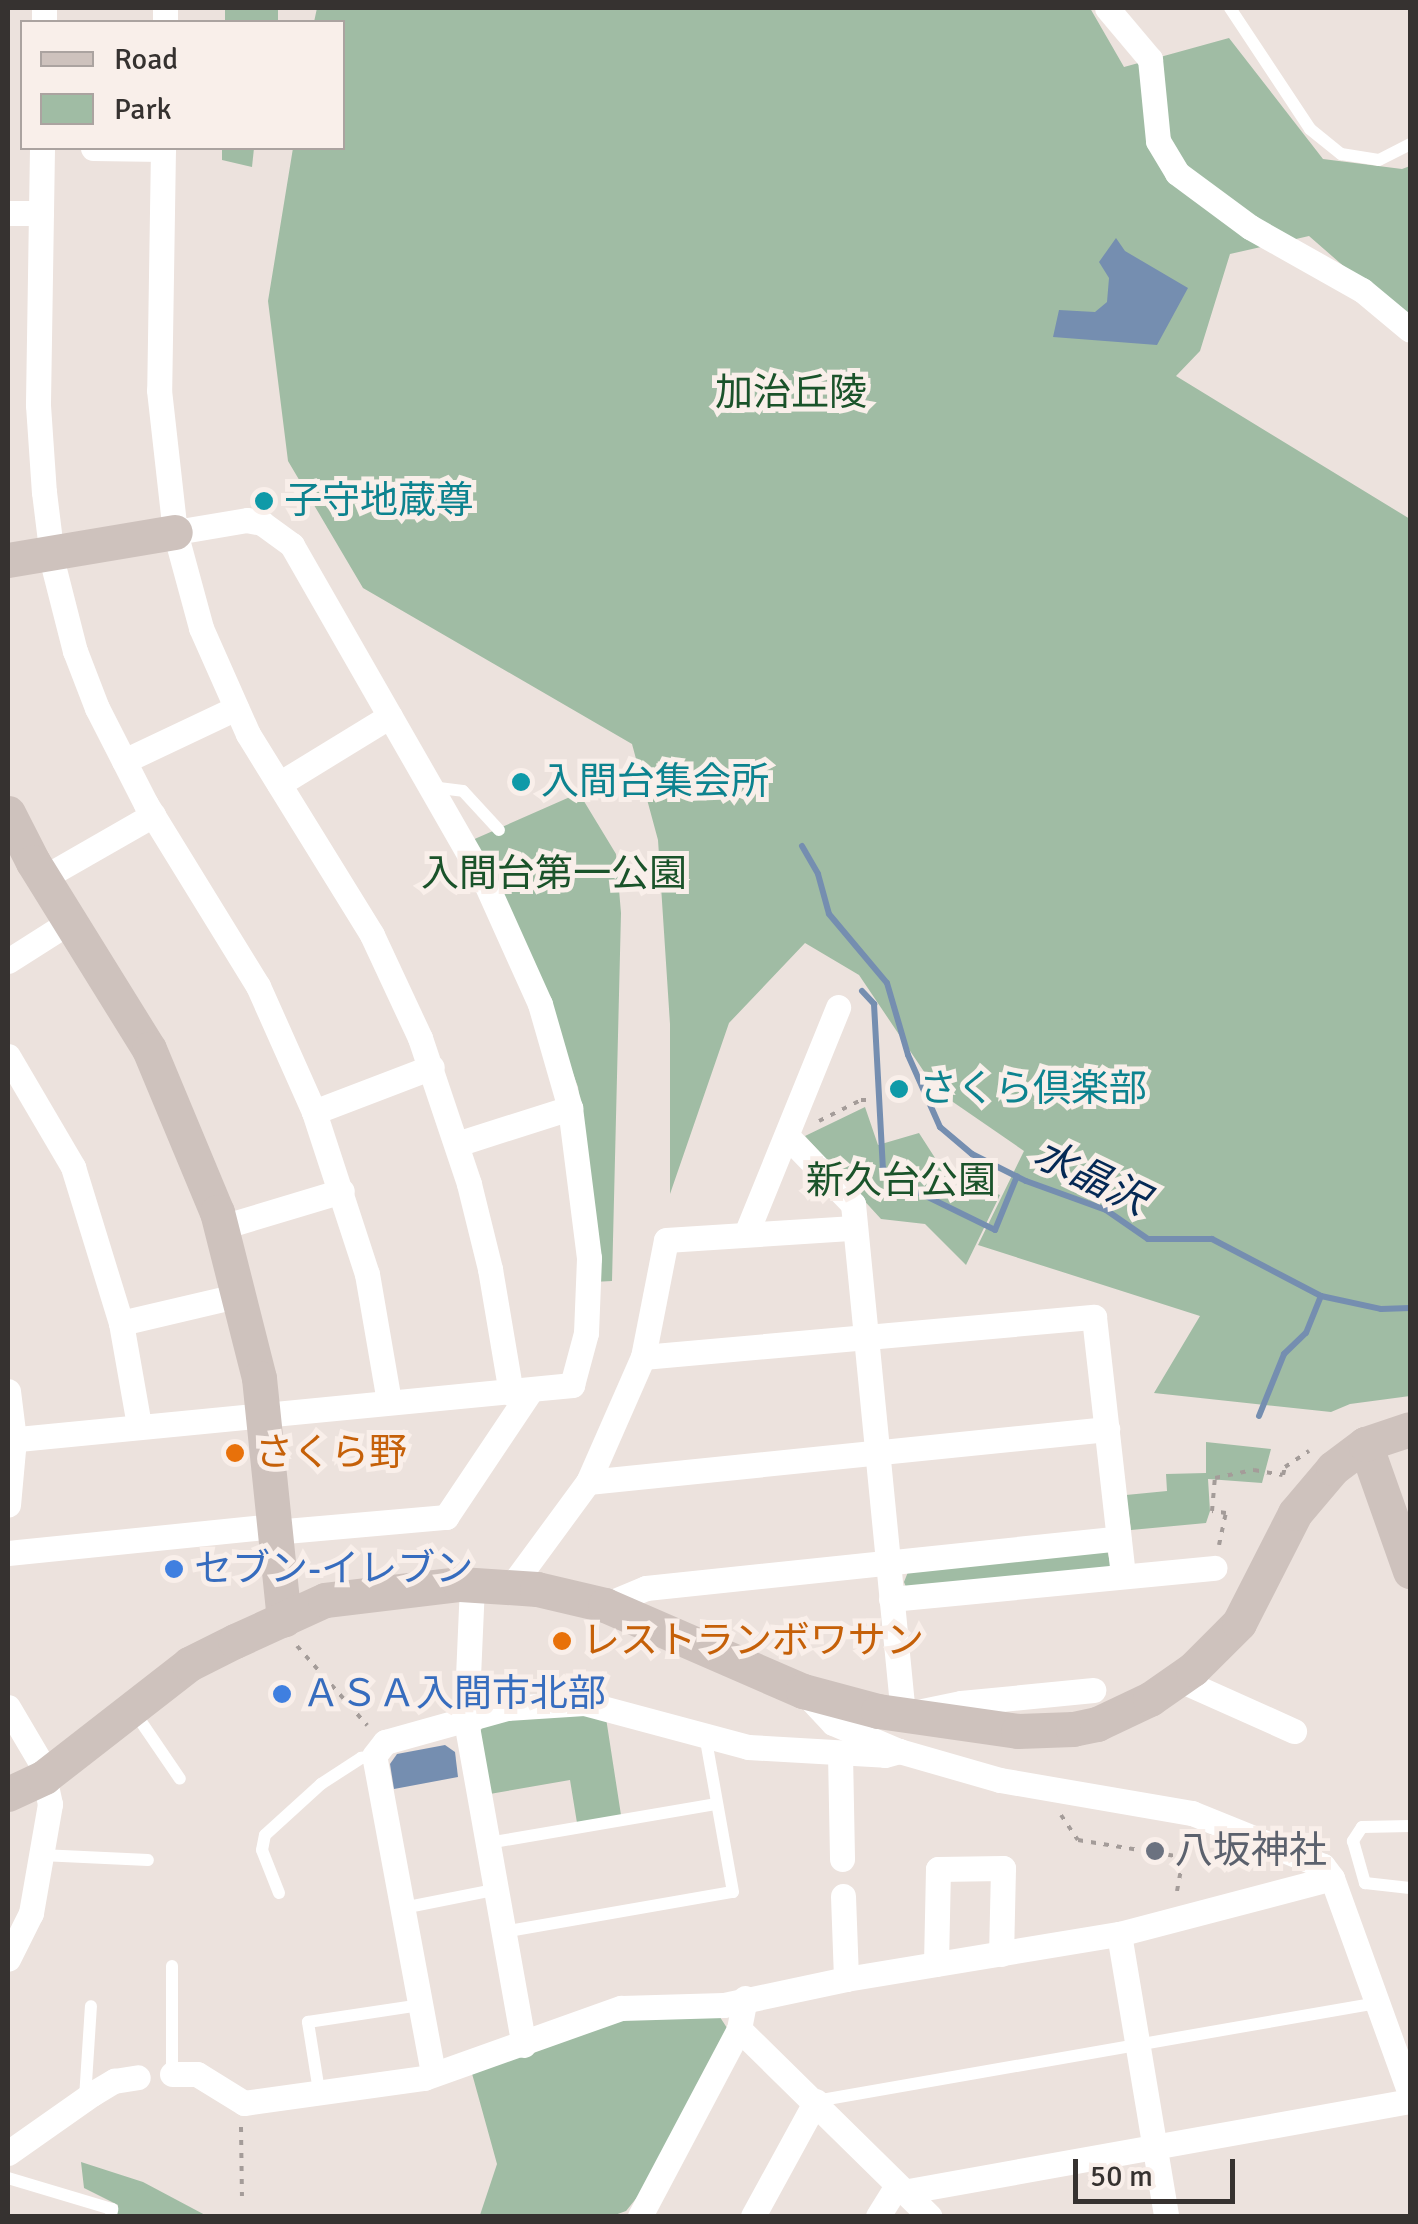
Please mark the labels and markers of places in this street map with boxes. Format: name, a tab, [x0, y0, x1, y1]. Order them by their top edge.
place label: 子守地蔵尊	[284, 478, 474, 524]
marker: 子守地蔵尊	[253, 490, 275, 512]
place label: 入間台集会所	[541, 759, 769, 805]
marker: 入間台集会所	[510, 771, 532, 793]
place label: さくら倶楽部	[919, 1066, 1147, 1112]
marker: さくら倶楽部	[888, 1078, 910, 1100]
place label: さくら野	[255, 1430, 407, 1476]
marker: さくら野	[224, 1442, 246, 1464]
place label: セブン-イレブン	[194, 1546, 473, 1592]
marker: セブン-イレブン	[163, 1558, 185, 1580]
place label: レストランボワサン	[582, 1618, 924, 1664]
marker: レストランボワサン	[551, 1630, 573, 1652]
place label: ＡＳＡ入間市北部	[302, 1671, 606, 1717]
marker: ＡＳＡ入間市北部	[271, 1683, 293, 1705]
place label: 八坂神社	[1175, 1828, 1327, 1874]
marker: 八坂神社	[1144, 1840, 1166, 1862]

